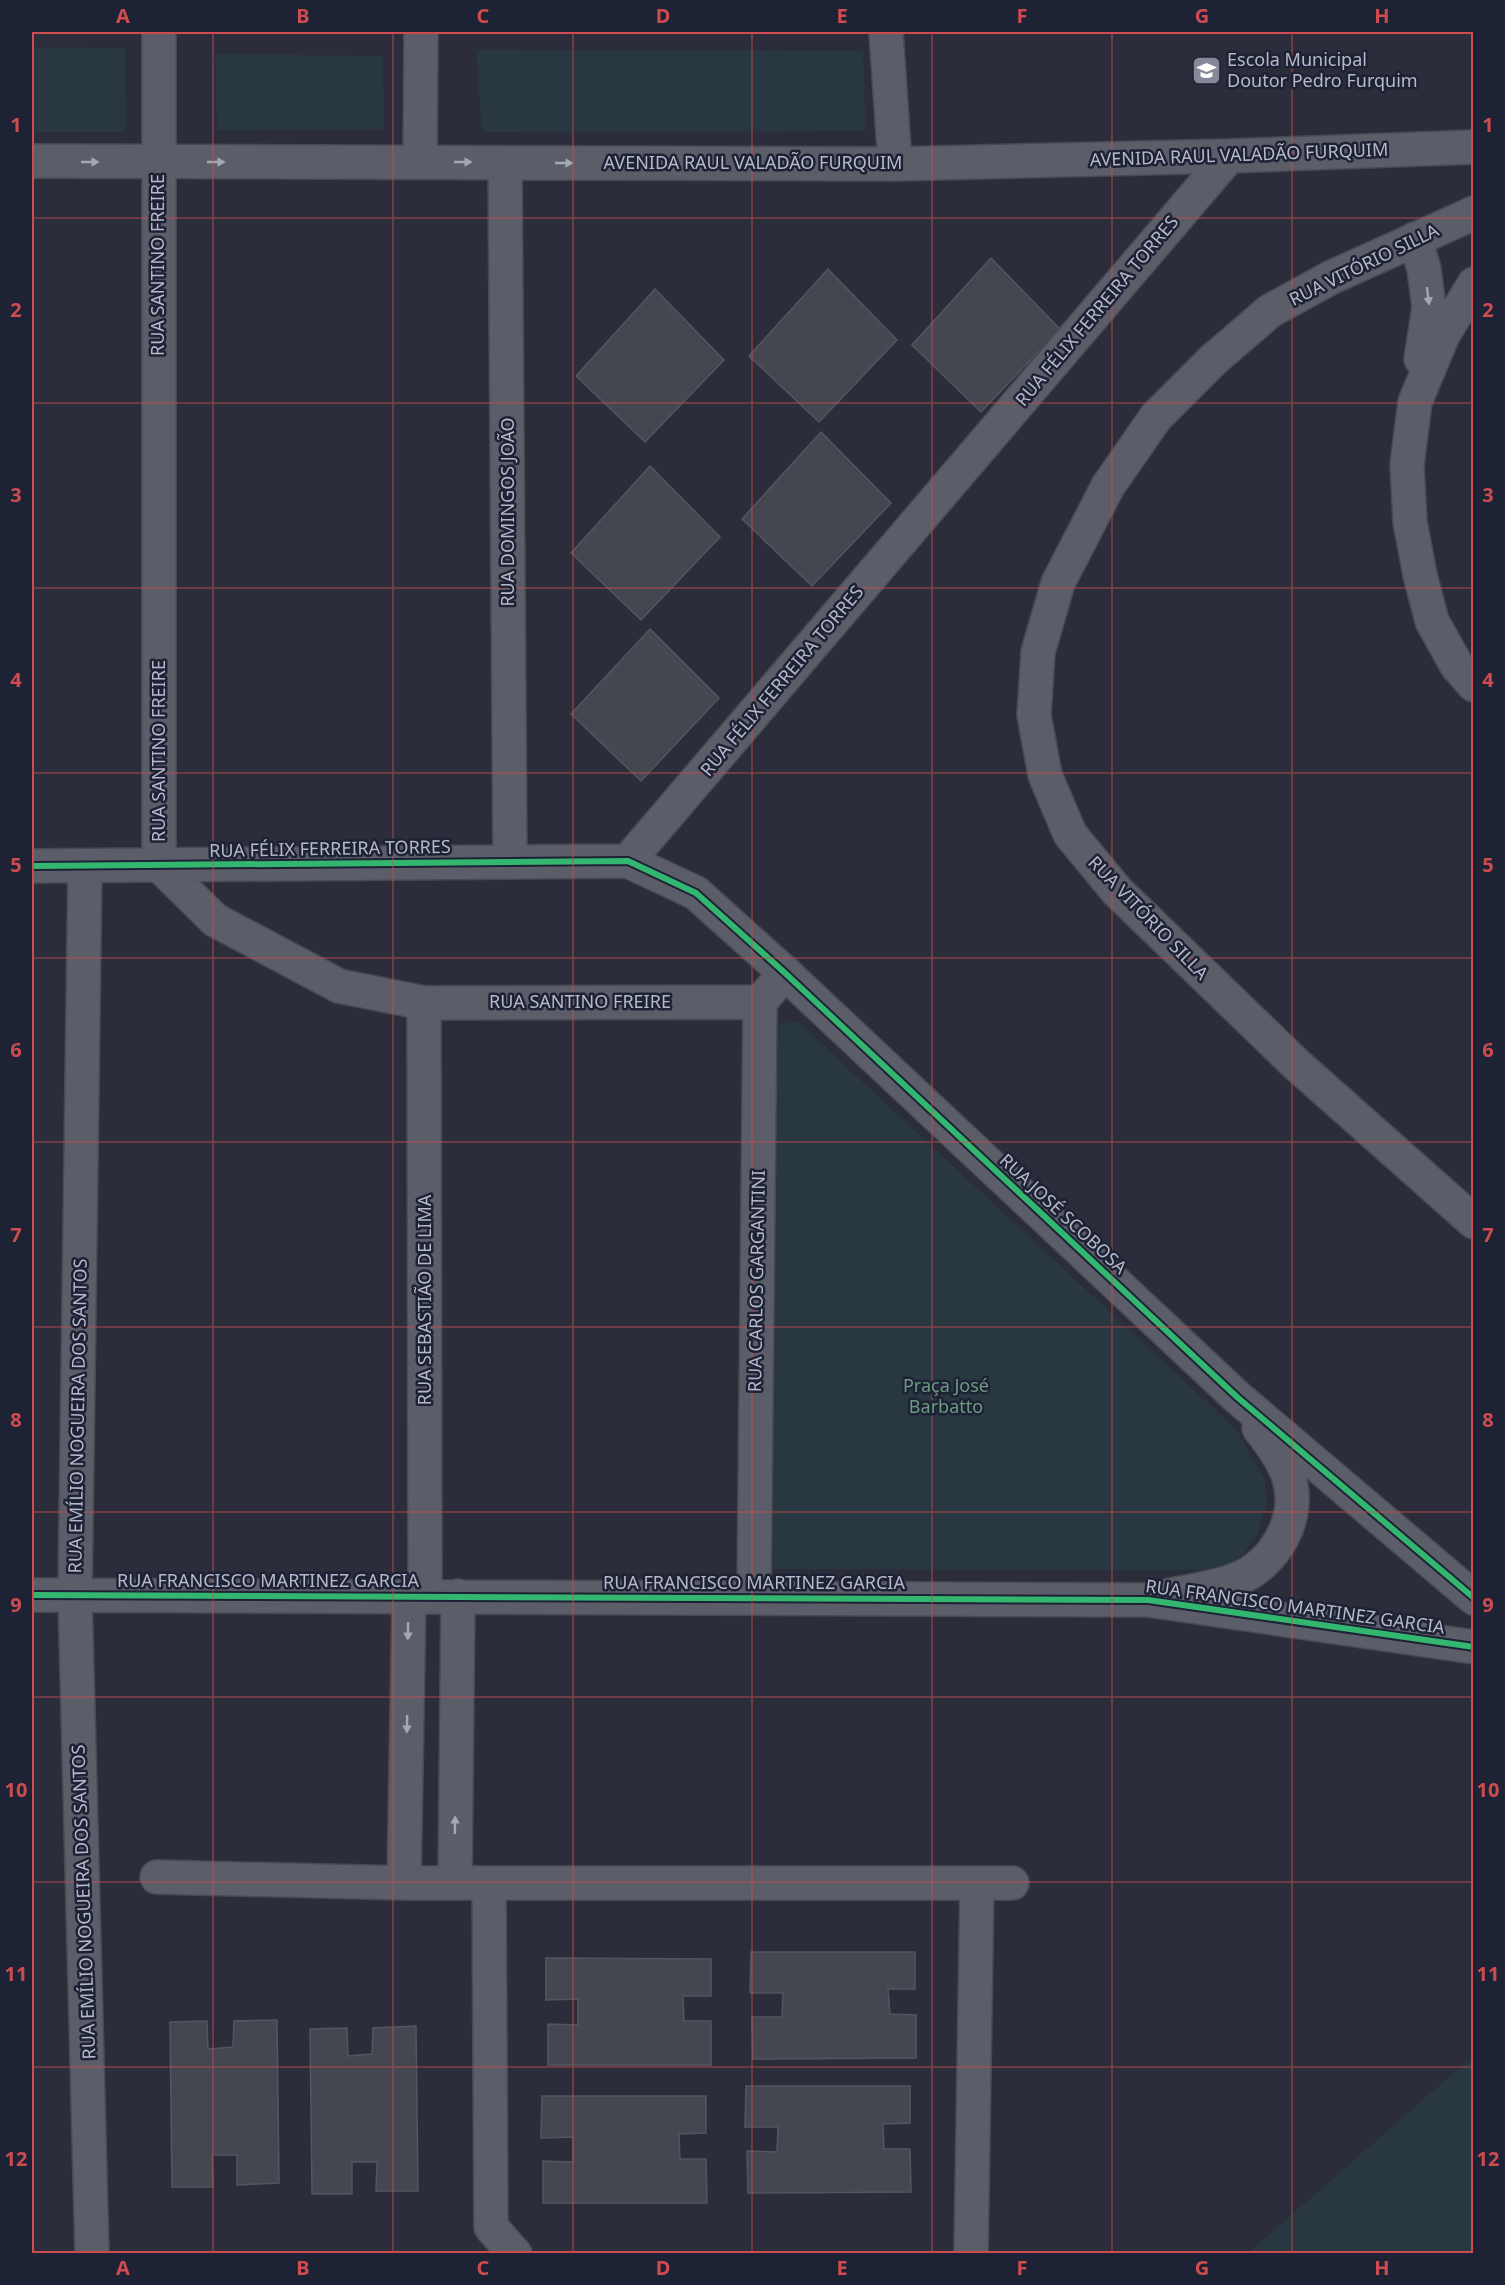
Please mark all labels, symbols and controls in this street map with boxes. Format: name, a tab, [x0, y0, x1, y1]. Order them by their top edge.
text: A	[116, 2, 130, 29]
text: B	[296, 2, 310, 29]
text: C	[477, 2, 490, 29]
text: D	[656, 2, 670, 29]
text: E	[836, 2, 848, 29]
text: F	[1017, 2, 1027, 29]
text: G	[1195, 2, 1209, 29]
text: H	[1374, 2, 1390, 29]
place label: Escola Municipal Doutor Pedro Furquim	[1227, 47, 1418, 92]
school or university icon: Escola Municipal Doutor Pedro Furquim	[1190, 54, 1222, 86]
text: 1	[10, 111, 22, 138]
text: 1	[1482, 111, 1494, 138]
street label: AVENIDA RAUL VALADÃO FURQUIM	[1089, 137, 1389, 171]
street label: AVENIDA RAUL VALADÃO FURQUIM	[604, 150, 902, 174]
one-way arrow	[80, 157, 99, 167]
one-way arrow	[207, 157, 226, 167]
one-way arrow	[453, 158, 472, 167]
one-way arrow	[554, 158, 573, 168]
street label: RUA SANTINO FREIRE	[145, 174, 169, 356]
street label: RUA FÉLIX FERREIRA TORRES	[1009, 210, 1183, 411]
street label: RUA VITÓRIO SILLA	[1285, 217, 1443, 311]
one-way arrow	[1423, 287, 1432, 306]
text: 2	[10, 296, 22, 323]
text: 2	[1482, 296, 1494, 323]
street label: RUA DOMINGOS JOÃO	[495, 417, 519, 607]
text: 3	[10, 481, 22, 508]
text: 3	[1482, 481, 1494, 508]
street label: RUA FÉLIX FERREIRA TORRES	[694, 580, 868, 781]
street label: RUA SANTINO FREIRE	[146, 660, 170, 842]
text: 4	[10, 666, 22, 693]
text: 4	[1482, 666, 1494, 693]
street label: RUA FÉLIX FERREIRA TORRES	[209, 834, 451, 862]
street label: RUA VITÓRIO SILLA	[1083, 850, 1214, 985]
text: 5	[10, 851, 22, 878]
text: 5	[1482, 851, 1494, 878]
street label: RUA SANTINO FREIRE	[489, 989, 671, 1013]
text: 6	[10, 1036, 22, 1063]
text: 6	[1482, 1036, 1494, 1063]
street label: RUA JOSÉ SCOBOSA	[995, 1148, 1133, 1279]
street label: RUA CARLOS GARGANTINI	[742, 1170, 770, 1392]
street label: RUA SEBASTIÃO DE LIMA	[412, 1194, 436, 1405]
text: 7	[10, 1221, 22, 1248]
text: 7	[1482, 1221, 1494, 1248]
street label: RUA EMÍLIO NOGUEIRA DOS SANTOS	[62, 1258, 92, 1574]
park label: Praça José Barbatto	[903, 1373, 989, 1418]
text: 8	[10, 1406, 22, 1433]
text: 8	[1482, 1406, 1494, 1433]
street label: RUA FRANCISCO MARTINEZ GARCIA	[117, 1568, 419, 1592]
street label: RUA FRANCISCO MARTINEZ GARCIA	[603, 1570, 905, 1594]
street label: RUA FRANCISCO MARTINEZ GARCIA	[1144, 1573, 1447, 1639]
text: 9	[10, 1591, 22, 1618]
text: 9	[1482, 1591, 1494, 1618]
one-way arrow	[404, 1621, 413, 1640]
one-way arrow	[402, 1714, 412, 1733]
street label: RUA EMÍLIO NOGUEIRA DOS SANTOS	[66, 1744, 100, 2060]
text: 10	[5, 1776, 27, 1803]
text: 10	[1477, 1776, 1499, 1803]
one-way arrow	[451, 1815, 460, 1834]
text: 11	[5, 1960, 27, 1987]
text: 11	[1477, 1960, 1499, 1987]
text: 12	[5, 2145, 27, 2172]
text: 12	[1477, 2145, 1499, 2172]
text: A	[116, 2254, 130, 2281]
text: B	[296, 2254, 310, 2281]
text: C	[477, 2254, 490, 2281]
text: D	[656, 2254, 670, 2281]
text: E	[836, 2254, 848, 2281]
text: F	[1017, 2254, 1027, 2281]
text: G	[1195, 2254, 1209, 2281]
text: H	[1374, 2254, 1390, 2281]

